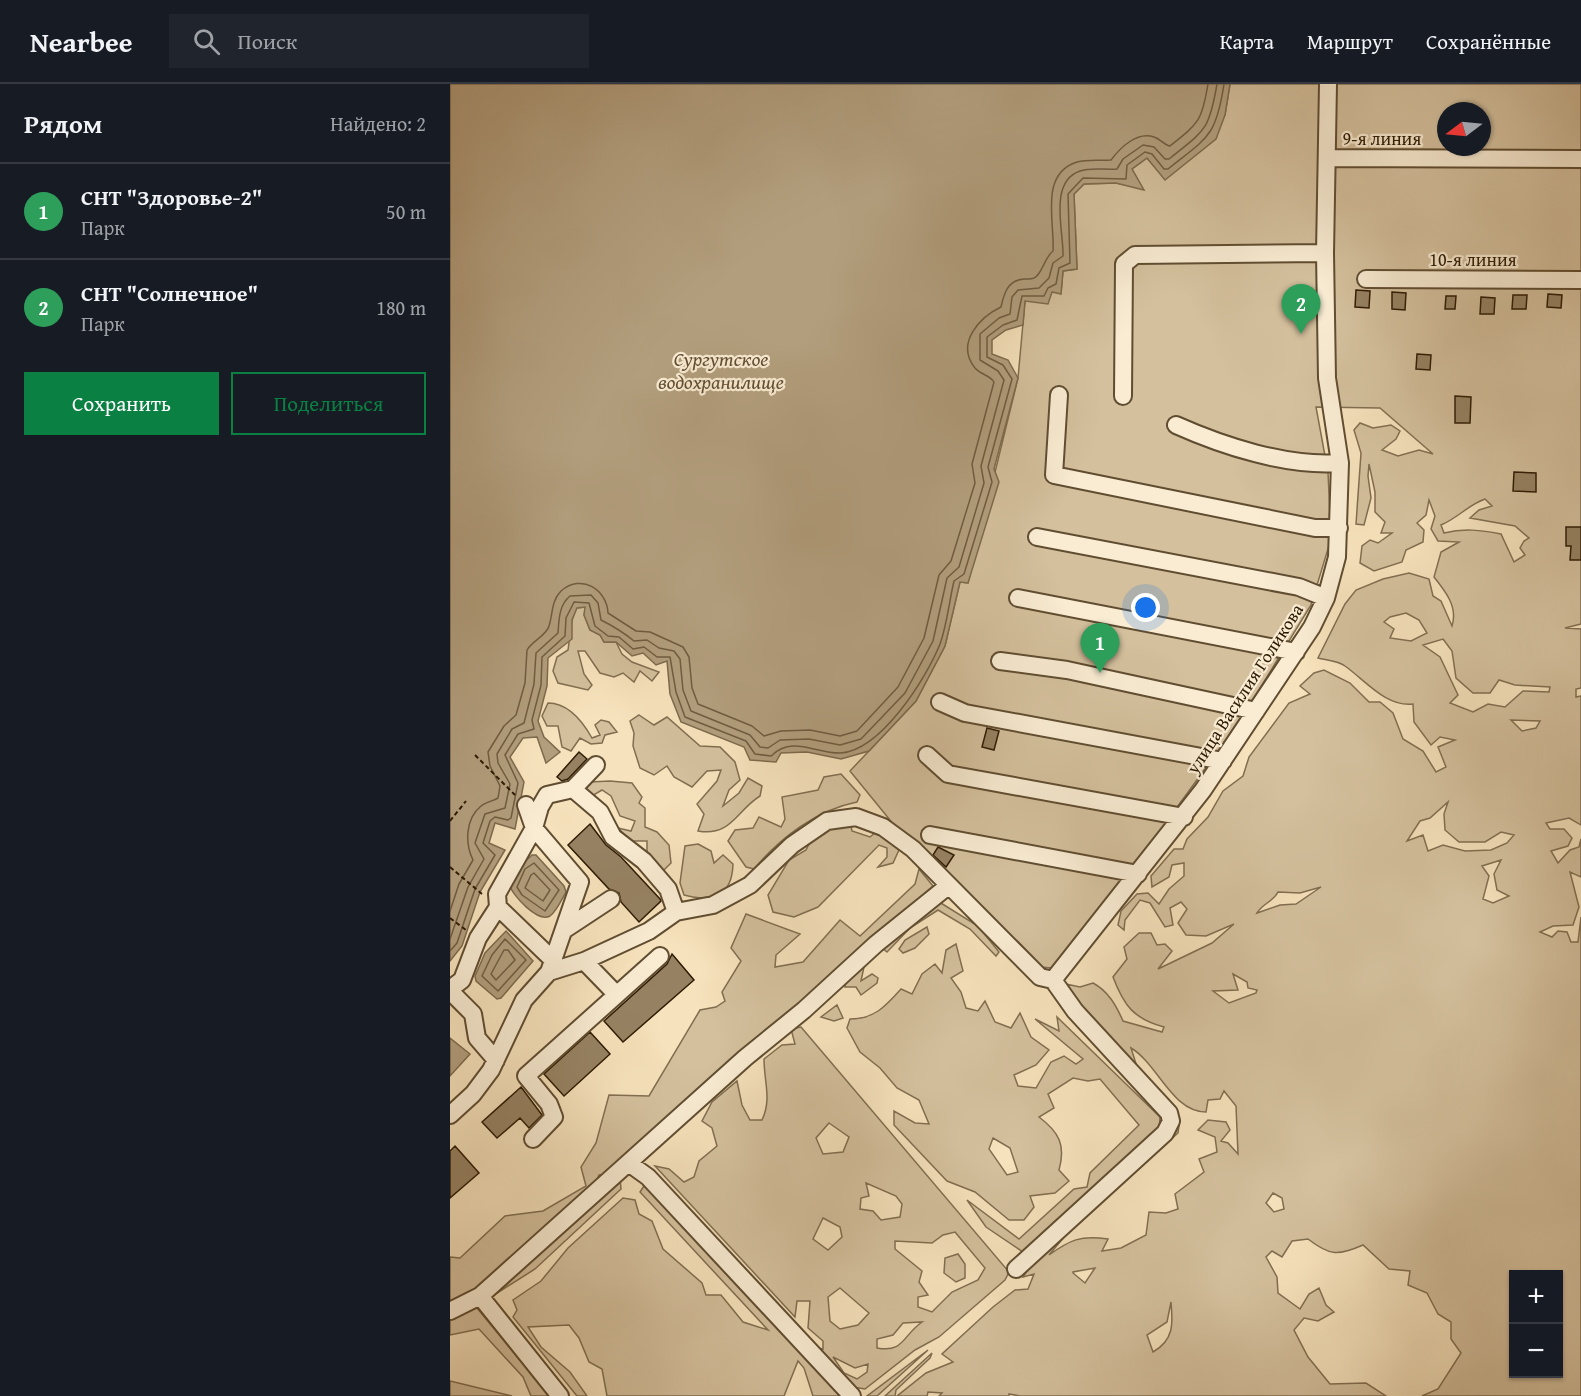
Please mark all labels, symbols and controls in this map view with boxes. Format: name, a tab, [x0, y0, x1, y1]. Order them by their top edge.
search box	[169, 14, 589, 68]
text: Nearbee	[30, 21, 133, 62]
icon: search	[190, 25, 223, 58]
text: Поиск	[238, 25, 297, 57]
text: Карта	[1220, 26, 1274, 57]
text: Маршрут	[1307, 26, 1393, 57]
text: Сохранённые	[1426, 26, 1551, 57]
north arrow	[1437, 102, 1491, 156]
text: Рядом	[24, 104, 102, 143]
text: Найдено: 2	[330, 109, 426, 138]
street label: 9-я линия	[1343, 125, 1421, 152]
text: СНТ "Здоровье-2"	[81, 181, 263, 213]
text: 1	[38, 197, 49, 226]
text: 50 m	[386, 197, 426, 226]
text: Парк	[81, 213, 125, 242]
street label: 10-я линия	[1429, 246, 1517, 273]
text: СНТ "Солнечное"	[81, 277, 258, 309]
pin: 2	[1282, 284, 1320, 334]
text: 2	[38, 293, 49, 322]
text: 180 m	[376, 293, 426, 322]
text: Парк	[81, 309, 125, 338]
water label: Сургутское водохранилище	[658, 344, 784, 396]
button: Сохранить	[24, 372, 219, 435]
button: Поделиться	[231, 372, 426, 435]
your location	[1131, 593, 1160, 622]
street label: улица Василия Голикова	[1179, 598, 1310, 780]
pin: 1	[1080, 624, 1120, 673]
map controls	[1509, 1270, 1563, 1378]
button: +	[1509, 1270, 1563, 1324]
button: −	[1509, 1324, 1563, 1378]

